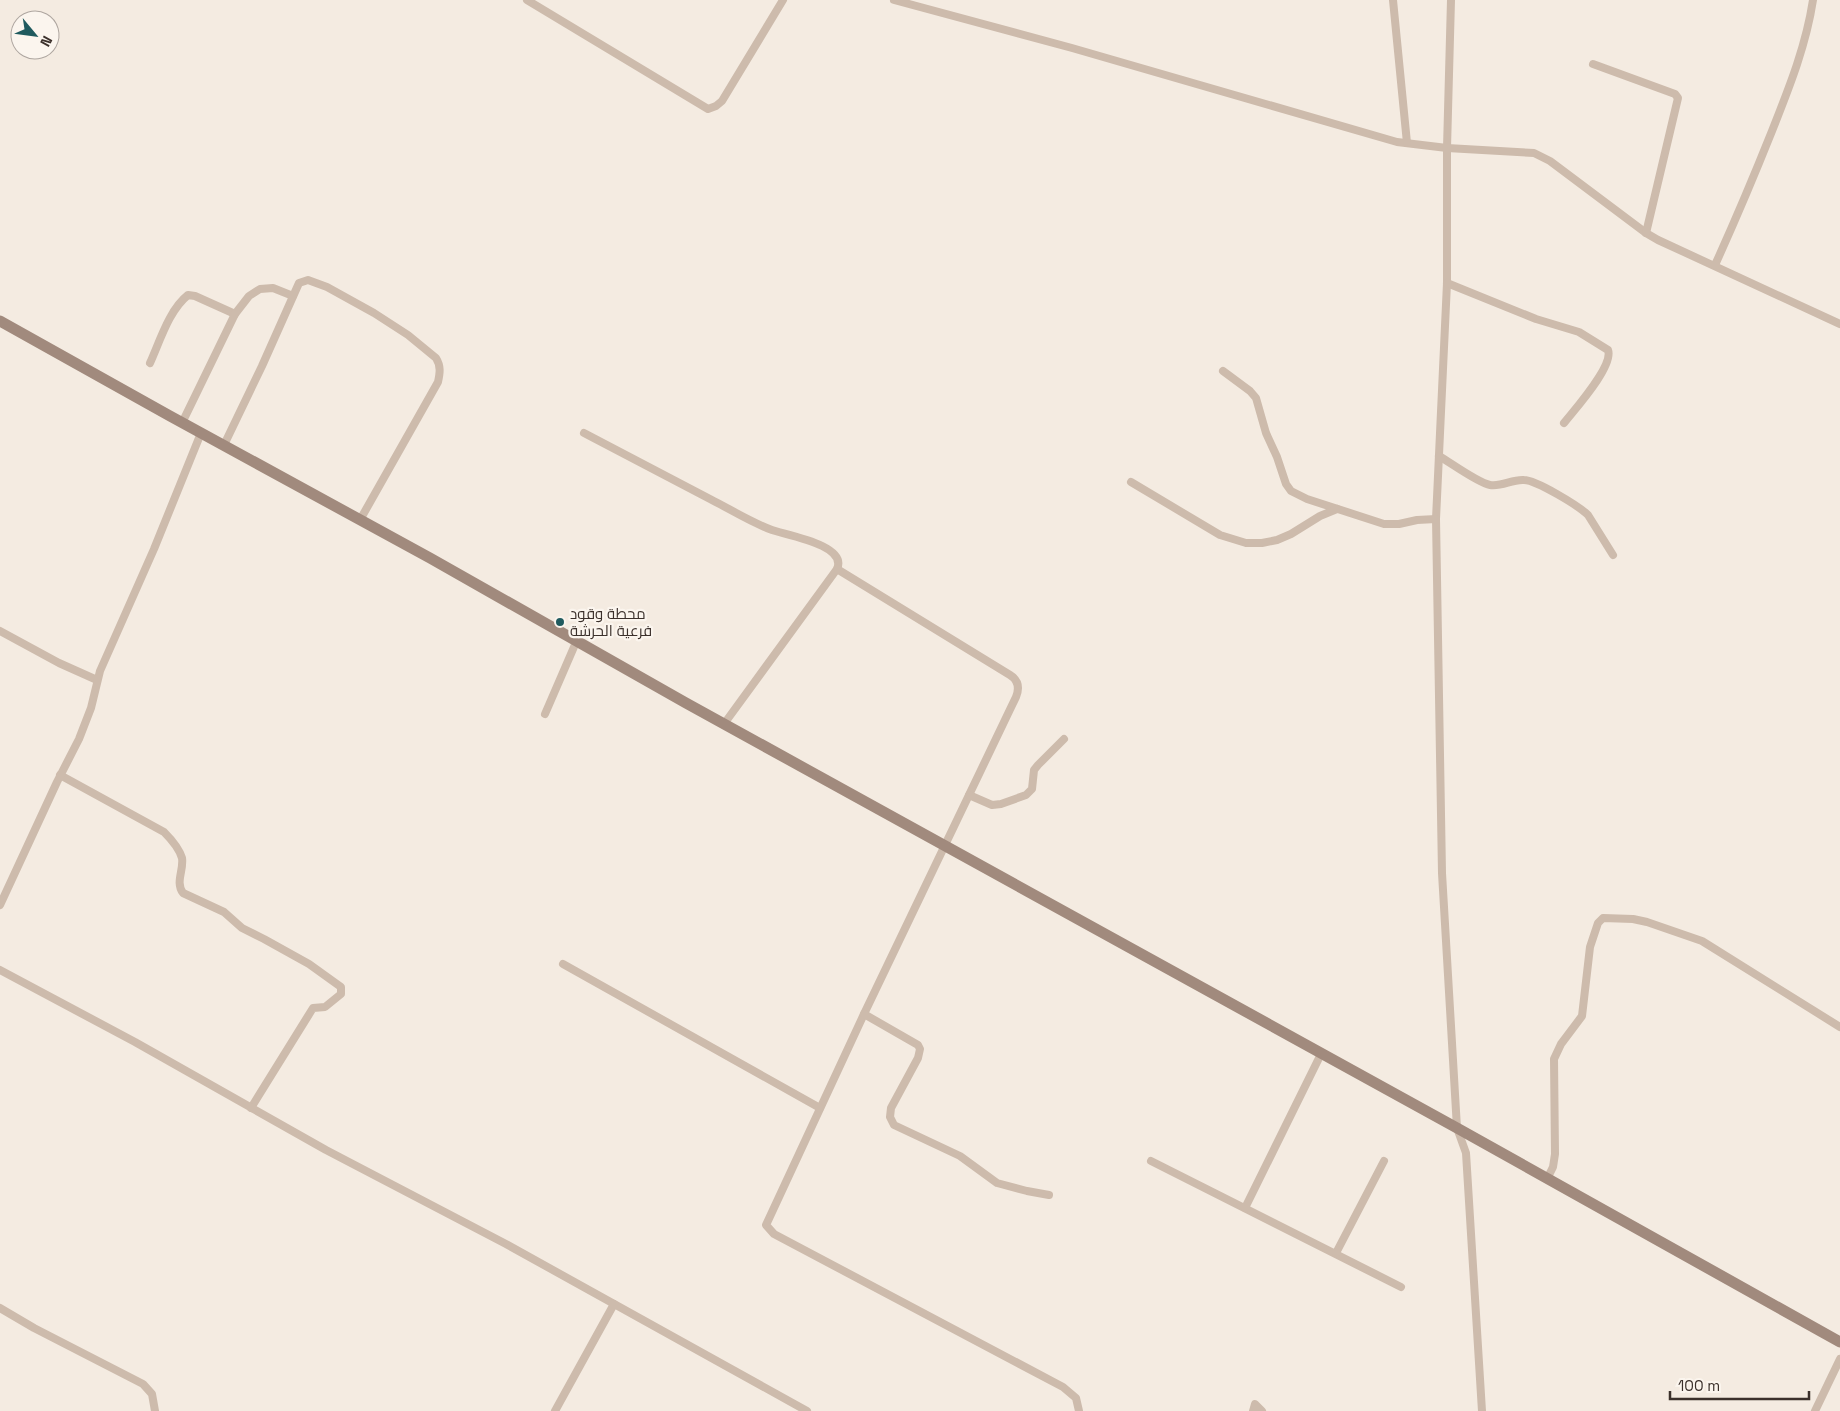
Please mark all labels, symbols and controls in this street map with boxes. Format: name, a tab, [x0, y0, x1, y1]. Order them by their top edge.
north arrow	[10, 10, 60, 60]
text: N	[36, 33, 57, 50]
place label: محطة وقود فرعية الحرشة	[570, 604, 652, 640]
marker: محطة وقود فرعية الحرشة	[554, 616, 566, 628]
scale bar	[1670, 1368, 1809, 1400]
text: 100 m	[1678, 1376, 1720, 1395]

